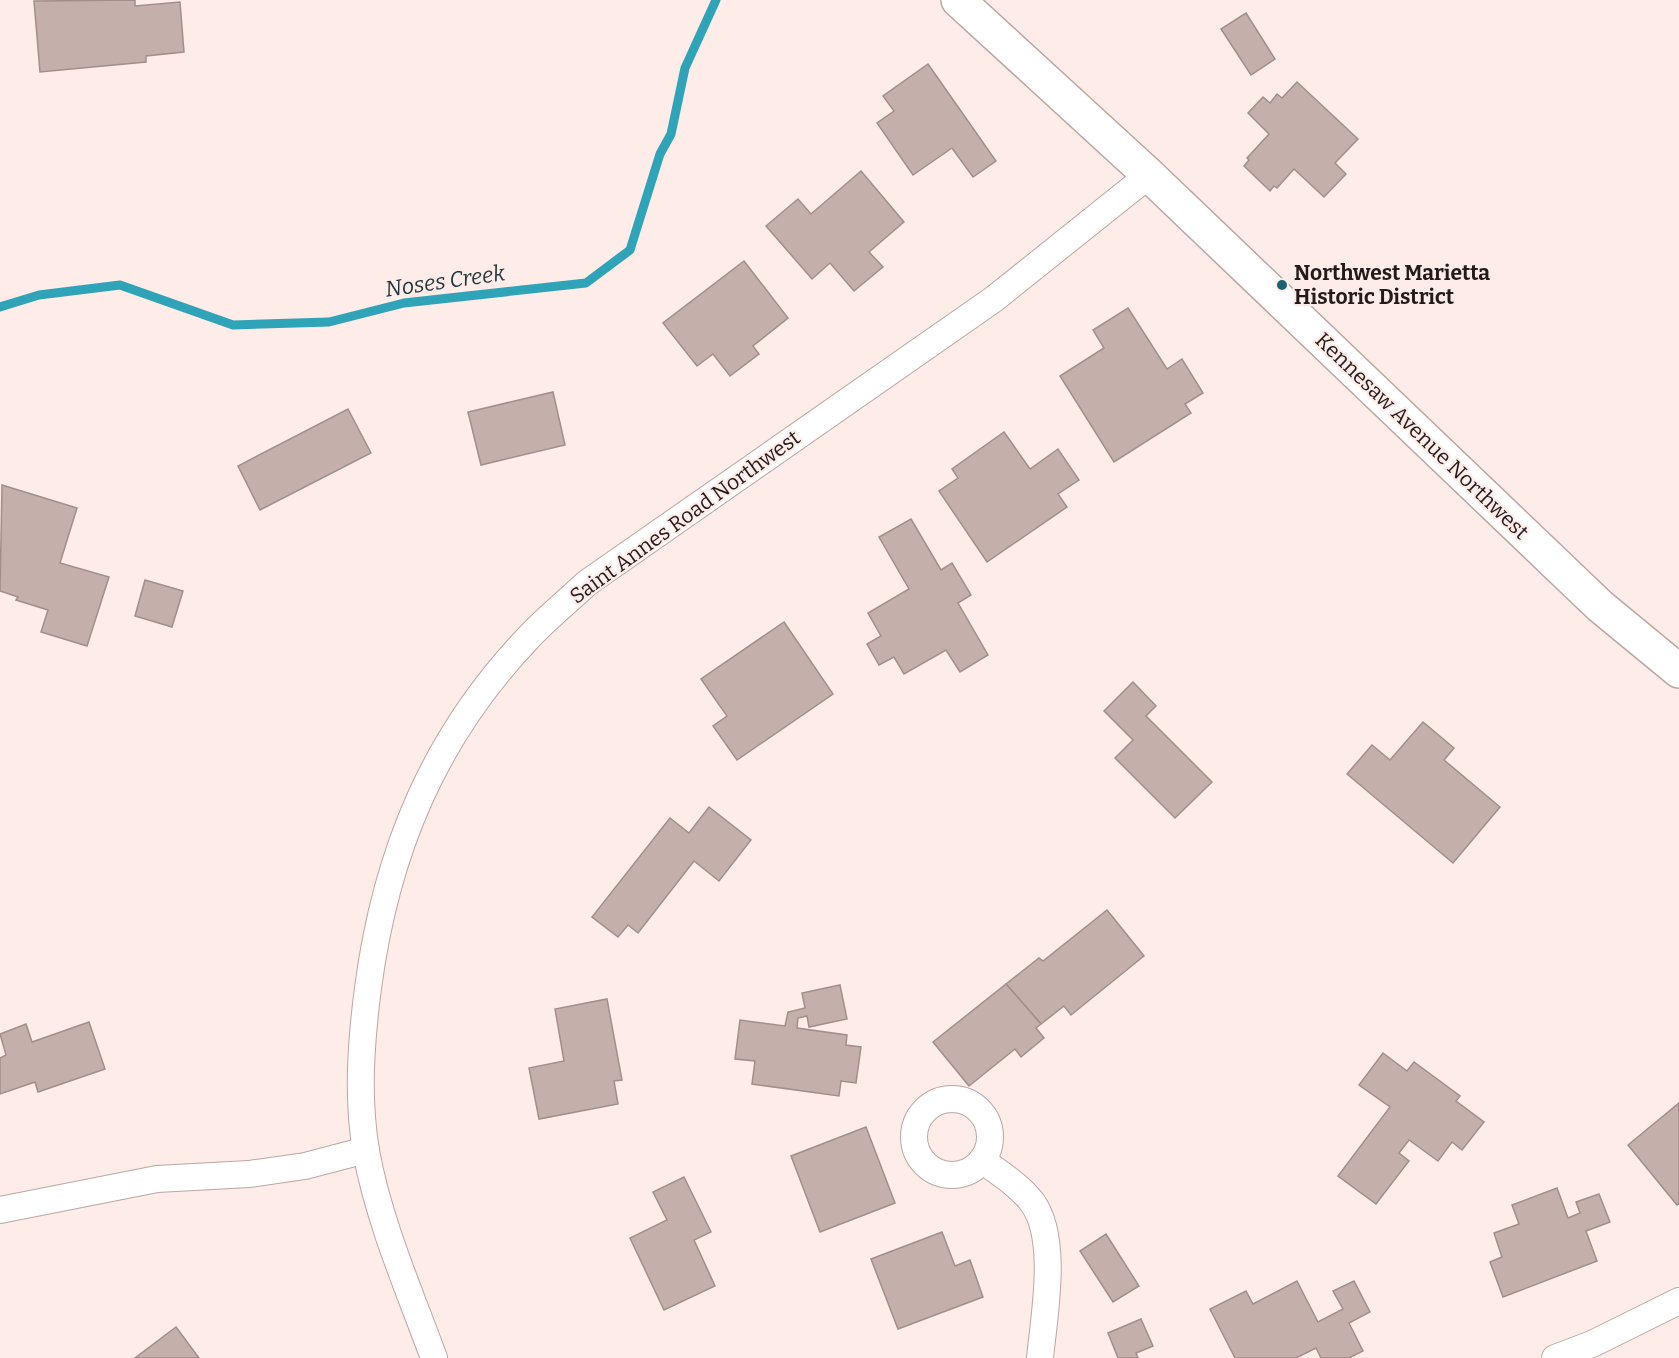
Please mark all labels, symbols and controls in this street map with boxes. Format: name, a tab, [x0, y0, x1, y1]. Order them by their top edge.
water label: Noses Creek	[383, 259, 508, 303]
place label: Northwest Marietta Historic District	[1294, 260, 1490, 310]
marker: Northwest Marietta Historic District	[1275, 278, 1289, 292]
street label: Kennesaw Avenue Northwest	[1310, 327, 1534, 545]
street label: Saint Annes Road Northwest	[565, 424, 806, 609]

